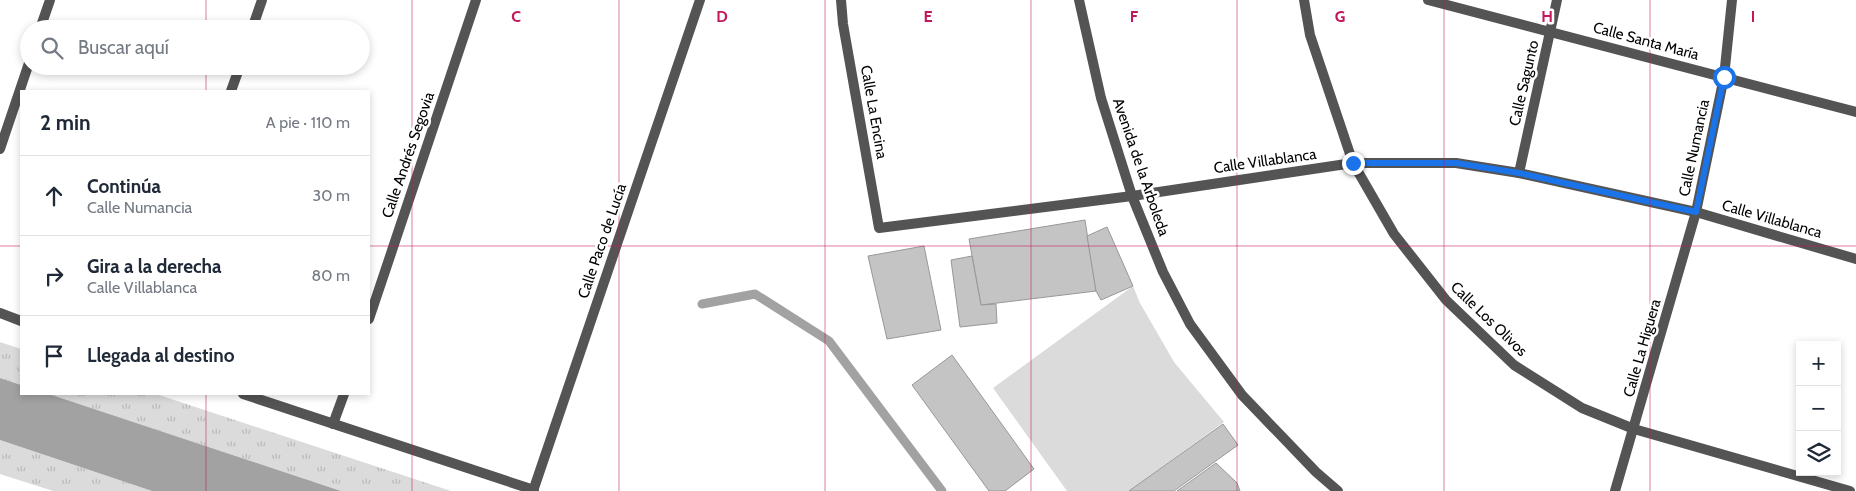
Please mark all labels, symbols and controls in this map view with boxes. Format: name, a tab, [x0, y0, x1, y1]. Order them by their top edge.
text: C	[511, 7, 521, 26]
text: D	[716, 7, 728, 26]
text: E	[923, 7, 933, 26]
text: F	[1130, 7, 1139, 26]
text: G	[1335, 7, 1345, 26]
text: H	[1541, 7, 1553, 26]
text: I	[1751, 7, 1755, 26]
street label: Calle Santa María	[1591, 18, 1702, 64]
search box	[20, 20, 370, 75]
icon: search	[38, 34, 66, 62]
text: Buscar aquí	[78, 36, 169, 59]
street label: Calle Sagunto	[1505, 38, 1543, 128]
street label: Calle La Encina	[857, 64, 891, 161]
route start	[1713, 66, 1736, 89]
street label: Calle Andrés Segovia	[378, 89, 438, 220]
street label: Avenida de la Arboleda	[1109, 96, 1173, 239]
street label: Calle Numancia	[1675, 97, 1713, 198]
text: 2 min	[40, 110, 91, 135]
text: A pie · 110 m	[266, 113, 350, 132]
street label: Calle Villablanca	[1213, 145, 1318, 177]
route end	[1342, 152, 1365, 175]
text: Continúa	[87, 175, 161, 198]
street label: Calle Paco de Lucía	[574, 180, 630, 301]
icon: ahead	[40, 182, 68, 210]
text: 30 m	[313, 186, 350, 205]
street label: Calle Villablanca	[1720, 196, 1825, 242]
text: Calle Numancia	[87, 198, 192, 217]
text: Gira a la derecha	[87, 255, 222, 278]
icon: right	[40, 262, 68, 290]
text: 80 m	[312, 266, 350, 285]
text: Calle Villablanca	[87, 278, 197, 297]
street label: Calle Los Olivos	[1447, 278, 1531, 360]
street label: Calle La Higuera	[1619, 296, 1665, 399]
map controls	[1796, 341, 1841, 476]
button: +	[1796, 341, 1841, 386]
icon: arrive	[40, 342, 68, 370]
text: Llegada al destino	[87, 344, 234, 367]
button: −	[1796, 386, 1841, 431]
button: layers	[1796, 431, 1841, 476]

